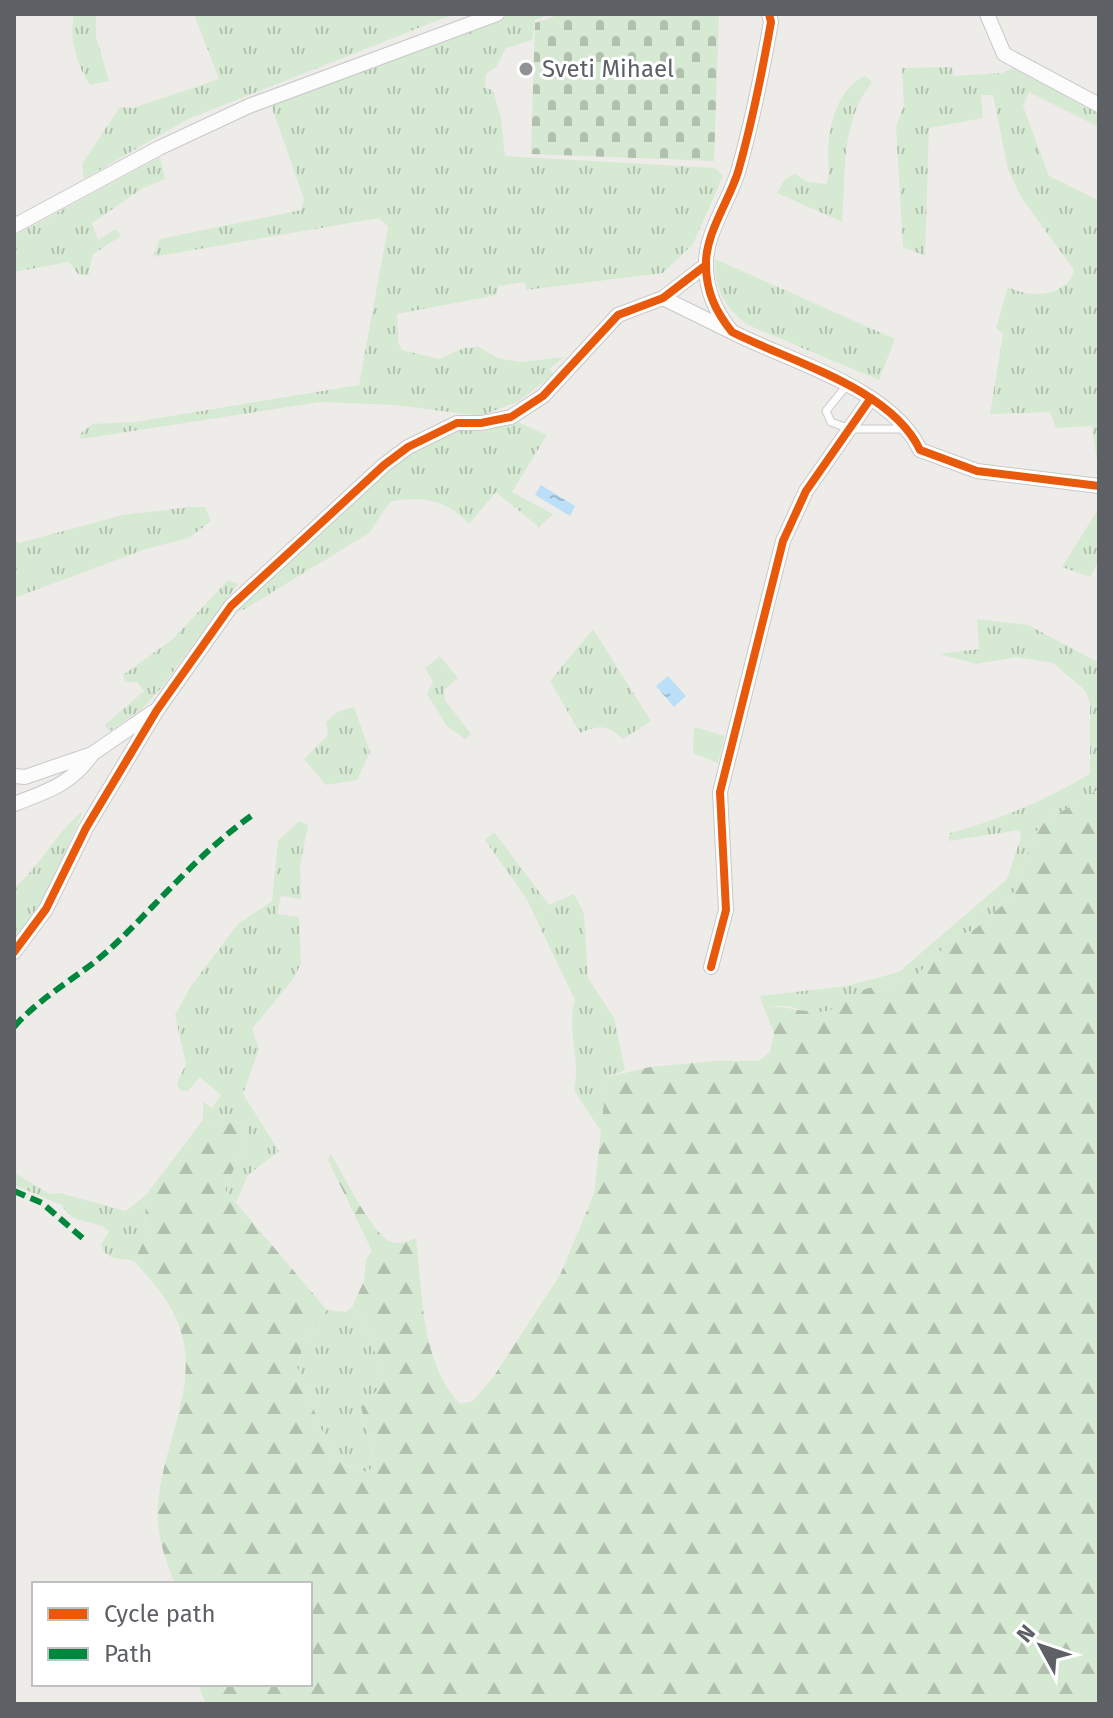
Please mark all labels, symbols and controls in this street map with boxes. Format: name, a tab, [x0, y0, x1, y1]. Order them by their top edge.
place label: Sveti Mihael	[542, 55, 674, 83]
marker: Sveti Mihael	[517, 60, 535, 78]
legend	[32, 1582, 312, 1686]
text: Cycle path	[104, 1600, 216, 1628]
north arrow	[1001, 1606, 1081, 1686]
text: N	[1011, 1619, 1041, 1648]
text: Path	[104, 1640, 152, 1668]

